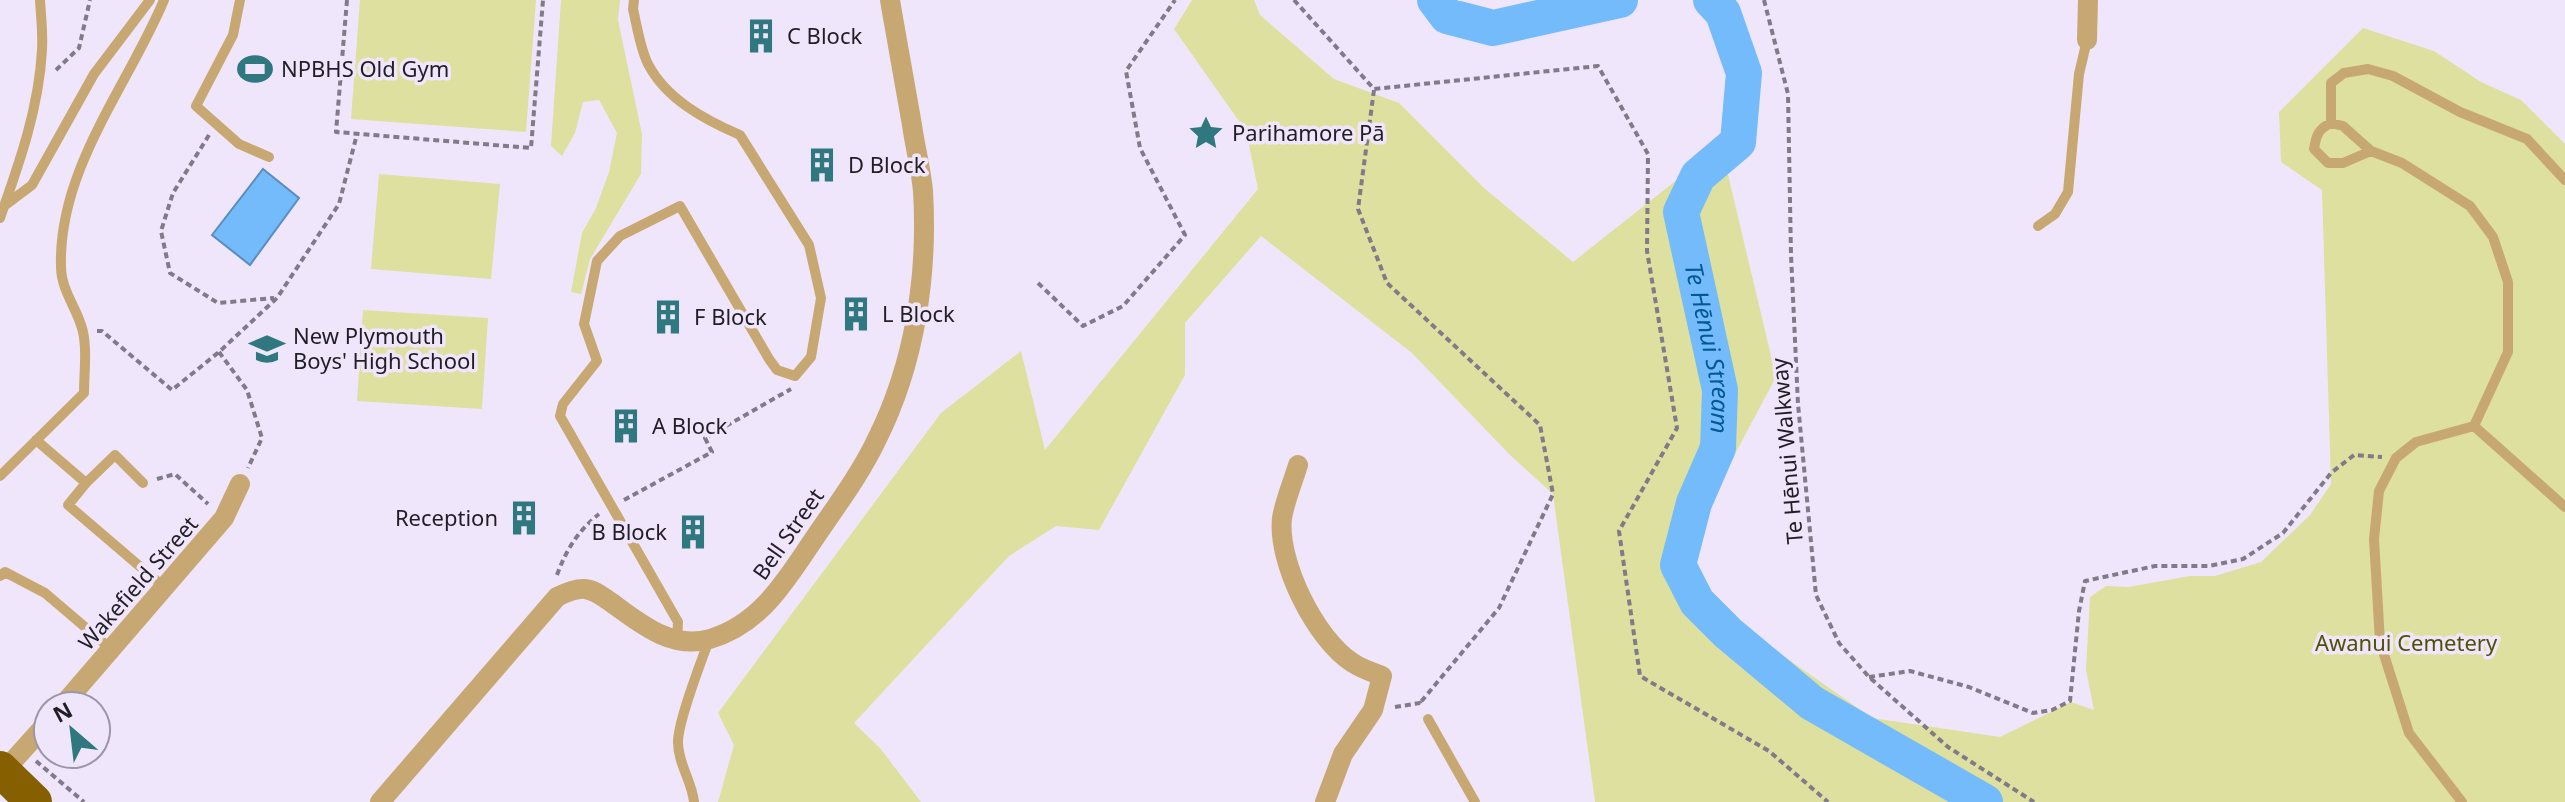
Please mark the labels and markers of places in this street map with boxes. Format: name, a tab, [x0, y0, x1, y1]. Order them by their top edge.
building icon: C Block	[742, 17, 780, 55]
place label: C Block	[787, 20, 862, 50]
sports icon: NPBHS Old Gym	[236, 50, 274, 88]
place label: NPBHS Old Gym	[281, 53, 449, 83]
place icon: Parihamore Pā	[1187, 114, 1225, 152]
place label: Parihamore Pā	[1232, 117, 1385, 147]
building icon: D Block	[803, 146, 841, 184]
place label: D Block	[848, 149, 926, 179]
building icon: L Block	[837, 295, 875, 333]
building icon: F Block	[649, 298, 687, 336]
place label: L Block	[882, 298, 955, 328]
place label: F Block	[694, 301, 767, 331]
place label: New Plymouth Boys' High School	[293, 320, 476, 375]
school or university icon: New Plymouth Boys' High School	[248, 330, 286, 368]
building icon: A Block	[607, 407, 645, 445]
place label: A Block	[652, 410, 728, 440]
building icon: Reception	[505, 499, 543, 537]
place label: Reception	[395, 502, 498, 532]
building icon: B Block	[674, 513, 712, 551]
place label: B Block	[591, 516, 667, 546]

